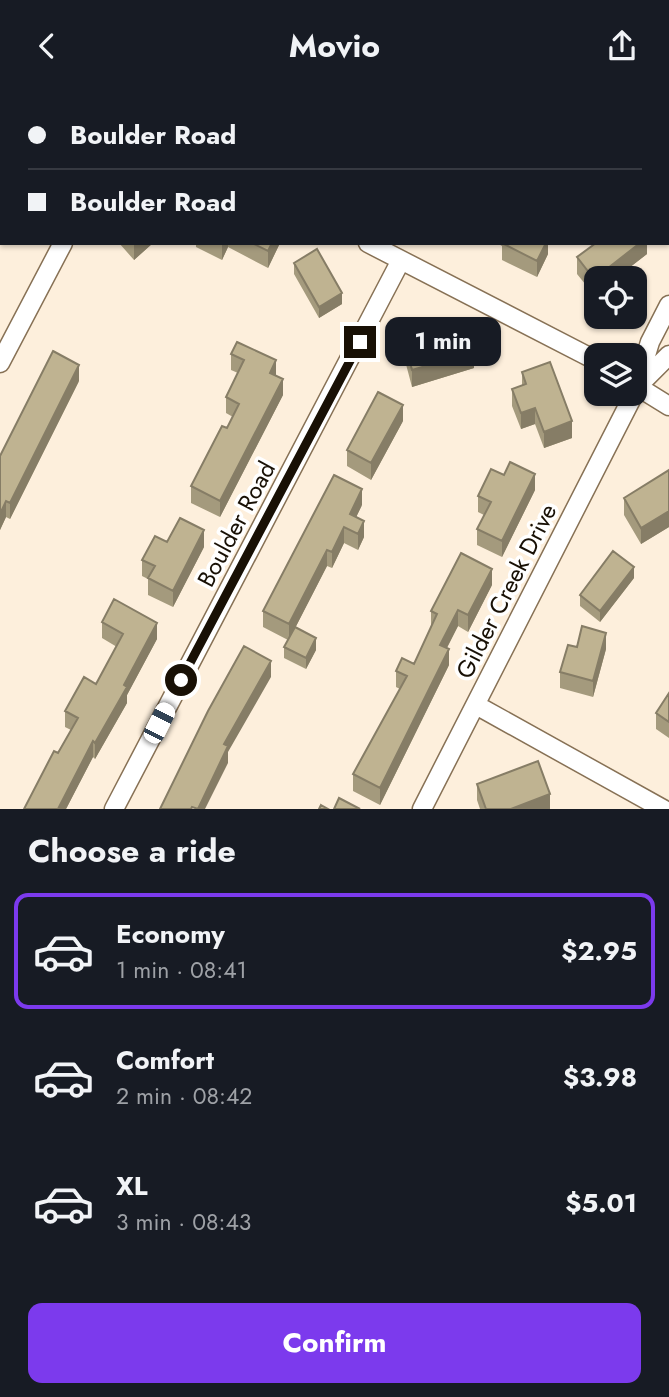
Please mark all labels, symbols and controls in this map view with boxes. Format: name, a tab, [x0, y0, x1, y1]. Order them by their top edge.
text: Movio	[289, 23, 380, 69]
icon: back	[28, 27, 66, 65]
icon: share	[603, 27, 641, 65]
text: Boulder Road	[70, 116, 236, 154]
text: Boulder Road	[70, 183, 236, 221]
map controls	[584, 266, 647, 406]
button: locate	[584, 266, 647, 329]
callout: 1 min	[384, 317, 500, 367]
text: 1 min	[414, 324, 472, 358]
route end	[344, 326, 376, 358]
button: layers	[584, 343, 647, 406]
street label: Boulder Road	[188, 455, 284, 593]
street label: Gilder Creek Drive	[447, 498, 565, 684]
route start	[165, 664, 197, 696]
car	[141, 700, 178, 746]
text: Choose a ride	[28, 828, 236, 874]
text: Economy	[116, 915, 225, 953]
icon: car	[32, 920, 95, 983]
text: $2.95	[561, 932, 637, 970]
text: 1 min · 08:41	[116, 953, 247, 987]
text: Comfort	[116, 1041, 214, 1079]
icon: car	[32, 1046, 95, 1109]
text: $3.98	[563, 1058, 637, 1096]
text: 2 min · 08:42	[116, 1079, 252, 1113]
text: XL	[116, 1167, 148, 1205]
icon: car	[32, 1172, 95, 1235]
text: $5.01	[565, 1184, 637, 1222]
text: 3 min · 08:43	[116, 1205, 251, 1239]
button: Confirm	[28, 1303, 641, 1383]

